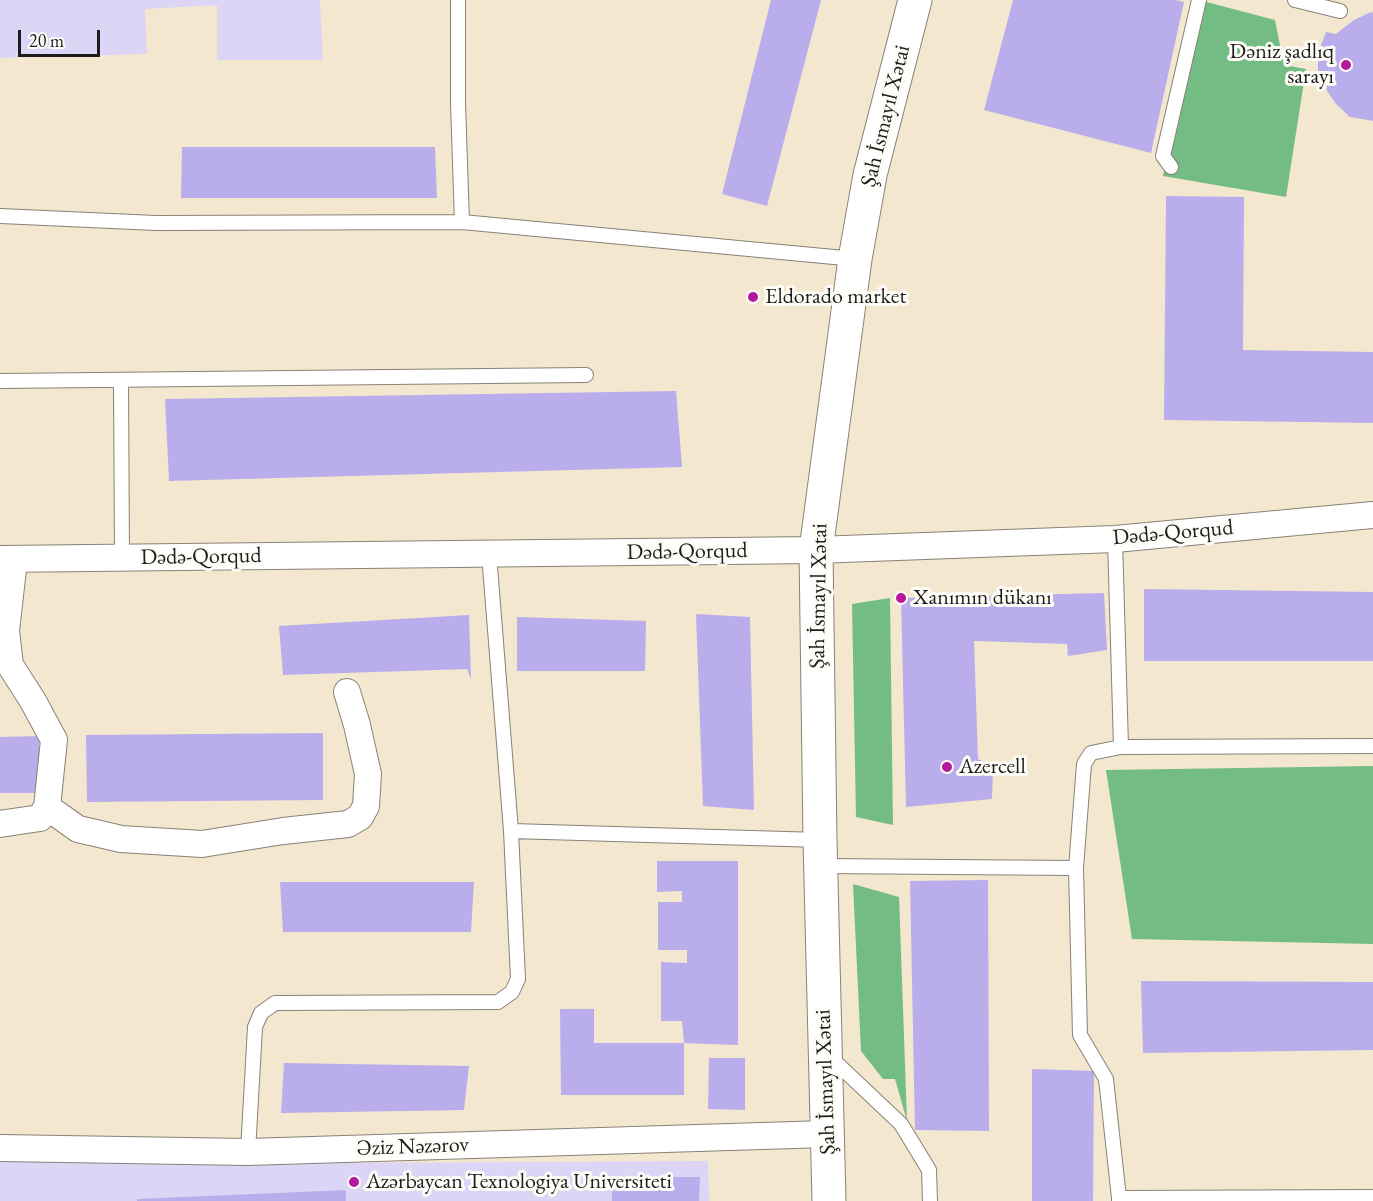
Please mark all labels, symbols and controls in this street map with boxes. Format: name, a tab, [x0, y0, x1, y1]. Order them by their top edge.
scale bar	[21, 18, 104, 56]
text: 20 m	[29, 29, 64, 52]
place label: Dəniz şadlıq sarayı	[1230, 39, 1334, 90]
street label: Şah İsmayıl Xətai	[856, 42, 916, 190]
marker: Dəniz şadlıq sarayı	[1339, 58, 1353, 72]
place label: Eldorado market	[765, 284, 906, 310]
marker: Eldorado market	[746, 290, 760, 304]
street label: Dədə-Qorqud	[1112, 515, 1234, 551]
street label: Şah İsmayıl Xətai	[805, 523, 833, 669]
street label: Dədə-Qorqud	[626, 538, 748, 566]
street label: Dədə-Qorqud	[140, 543, 262, 571]
place label: Xanımın dükanı	[913, 585, 1052, 611]
marker: Xanımın dükanı	[894, 591, 908, 605]
place label: Azercell	[959, 754, 1026, 780]
marker: Azercell	[940, 760, 954, 774]
street label: Şah İsmayıl Xətai	[810, 1009, 842, 1155]
street label: Əziz Nəzərov	[357, 1132, 469, 1162]
place label: Azərbaycan Texnologiya Universiteti	[366, 1169, 672, 1195]
marker: Azərbaycan Texnologiya Universiteti	[347, 1175, 361, 1189]

